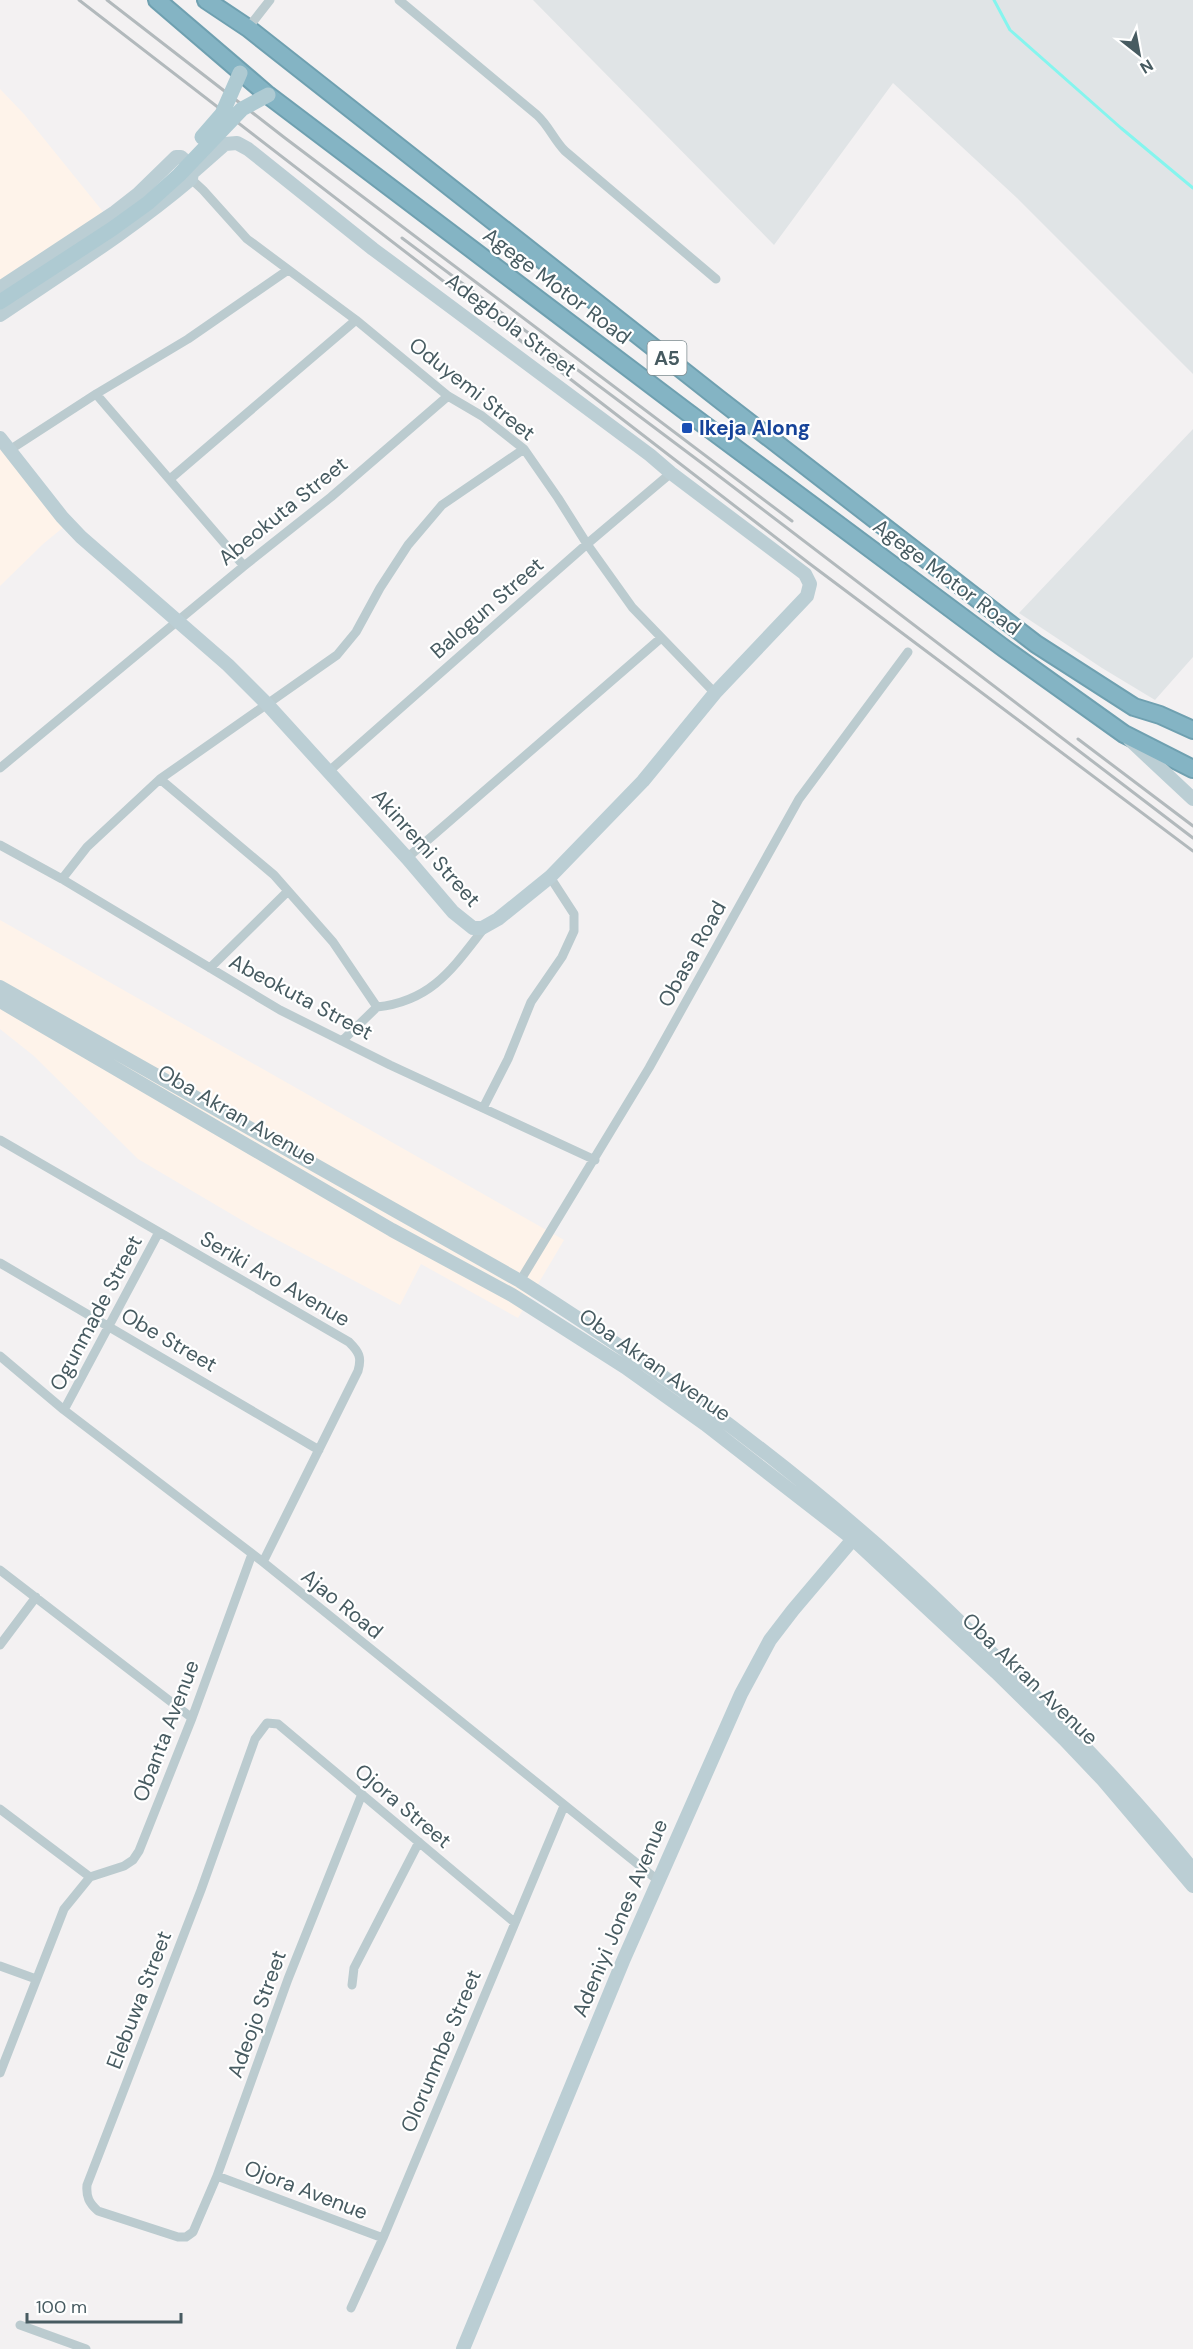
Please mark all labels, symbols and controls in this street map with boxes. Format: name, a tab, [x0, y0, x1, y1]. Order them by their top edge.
north arrow	[1109, 24, 1169, 84]
text: N	[1136, 54, 1157, 78]
street label: Agege Motor Road	[477, 221, 637, 351]
street label: Adegbola Street	[440, 267, 582, 383]
street label: Oduyemi Street	[403, 331, 541, 447]
road number: A5	[648, 341, 686, 375]
place label: Ikeja Along	[699, 414, 810, 442]
marker: Ikeja Along	[680, 421, 694, 435]
street label: Abeokuta Street	[212, 450, 354, 572]
street label: Agege Motor Road	[867, 512, 1027, 642]
street label: Balogun Street	[424, 551, 550, 665]
street label: Akinremi Street	[365, 783, 487, 913]
street label: Obasa Road	[651, 896, 733, 1012]
street label: Abeokuta Street	[224, 947, 378, 1047]
street label: Oba Akran Avenue	[152, 1058, 322, 1172]
street label: Seriki Aro Avenue	[195, 1225, 355, 1333]
street label: Ogunmade Street	[43, 1230, 149, 1396]
street label: Obe Street	[116, 1301, 222, 1379]
street label: Oba Akran Avenue	[574, 1302, 736, 1428]
street label: Ajao Road	[295, 1562, 389, 1646]
street label: Oba Akran Avenue	[956, 1607, 1104, 1751]
street label: Obanta Avenue	[126, 1656, 206, 1806]
street label: Ojora Street	[349, 1757, 457, 1855]
street label: Adeniyi Jones Avenue	[566, 1815, 674, 2021]
street label: Elebuwa Street	[100, 1927, 178, 2073]
street label: Adeojo Street	[221, 1946, 293, 2082]
street label: Olorunmbe Street	[394, 1965, 488, 2137]
street label: Ojora Avenue	[240, 2154, 372, 2226]
scale bar	[27, 2286, 182, 2324]
text: 100 m	[36, 2295, 87, 2319]

